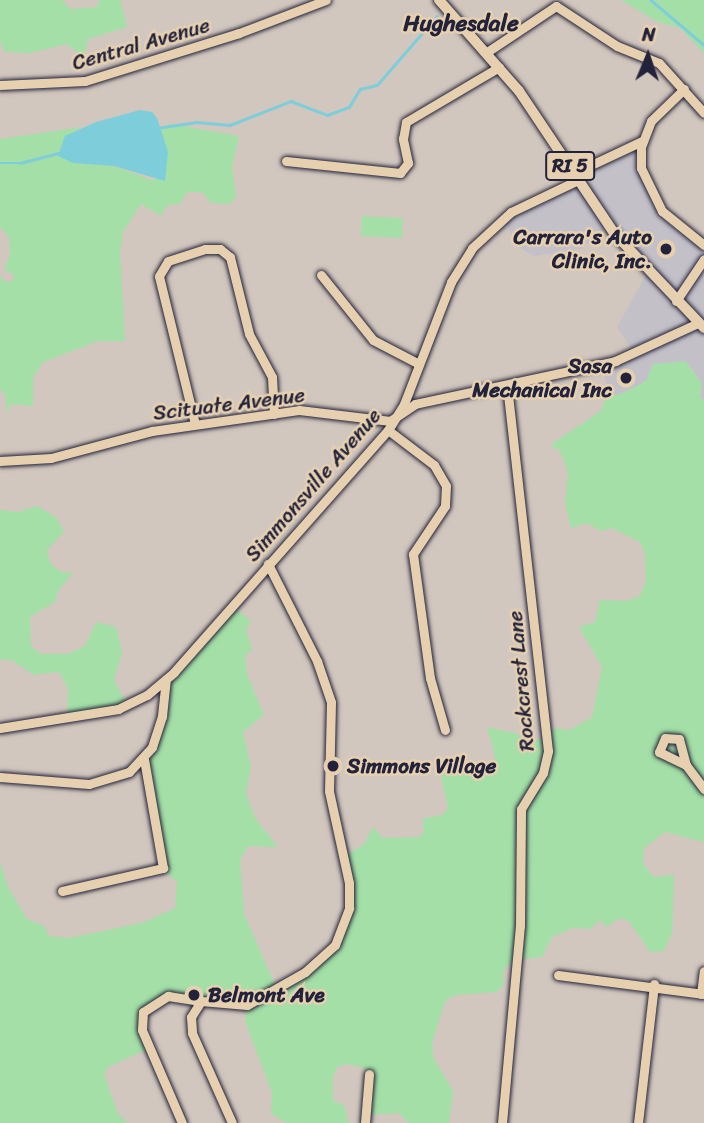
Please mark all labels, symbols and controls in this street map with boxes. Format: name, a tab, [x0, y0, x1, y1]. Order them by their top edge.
district label: Hughesdale	[403, 10, 519, 38]
street label: Central Avenue	[69, 12, 213, 76]
text: N	[642, 18, 656, 51]
north arrow	[613, 21, 683, 91]
road number: RI 5	[544, 150, 596, 182]
place label: Carrara's Auto Clinic, Inc.	[514, 224, 652, 274]
marker: Carrara's Auto Clinic, Inc.	[658, 241, 674, 257]
place label: Sasa Mechanical Inc	[472, 353, 612, 403]
marker: Sasa Mechanical Inc	[618, 370, 634, 386]
street label: Scituate Avenue	[152, 382, 306, 426]
street label: Simmonsville Avenue	[240, 404, 386, 566]
street label: Rockcrest Lane	[502, 610, 540, 752]
place label: Simmons Village	[347, 753, 497, 779]
marker: Simmons Village	[325, 758, 341, 774]
place label: Belmont Ave	[208, 982, 325, 1008]
marker: Belmont Ave	[186, 987, 202, 1003]

